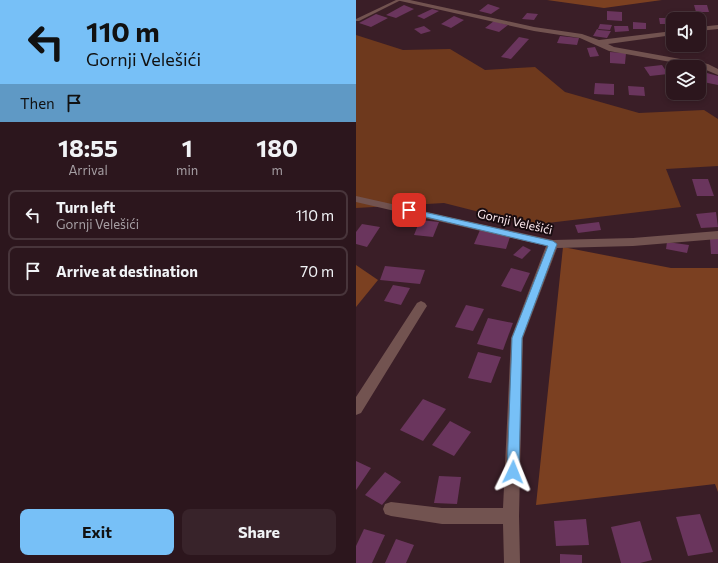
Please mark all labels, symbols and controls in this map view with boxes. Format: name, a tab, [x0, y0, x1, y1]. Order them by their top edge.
map controls	[666, 12, 706, 100]
button: sound	[666, 12, 706, 52]
text: 110 m	[86, 14, 160, 48]
icon: left	[20, 16, 72, 68]
text: Gornji Velešići	[86, 48, 201, 70]
button: layers	[666, 60, 706, 100]
icon: arrive	[63, 92, 85, 114]
text: Then	[20, 94, 55, 112]
text: 18:55	[58, 133, 118, 162]
text: 1	[182, 133, 193, 162]
text: 180	[256, 133, 298, 162]
text: Arrival	[68, 162, 108, 178]
text: min	[176, 162, 198, 178]
text: m	[271, 162, 283, 178]
pin	[392, 193, 426, 227]
text: Turn left	[56, 198, 115, 216]
icon: arrive	[398, 199, 420, 221]
icon: left	[22, 204, 44, 226]
text: 110 m	[295, 206, 334, 224]
street label: Gornji Velešići	[476, 206, 554, 236]
text: Gornji Velešići	[56, 216, 139, 232]
icon: arrive	[22, 260, 44, 282]
text: Arrive at destination	[56, 262, 198, 280]
text: 70 m	[300, 262, 334, 280]
position arrow	[492, 451, 534, 493]
button: Exit	[20, 509, 174, 555]
button: Share	[182, 509, 336, 555]

